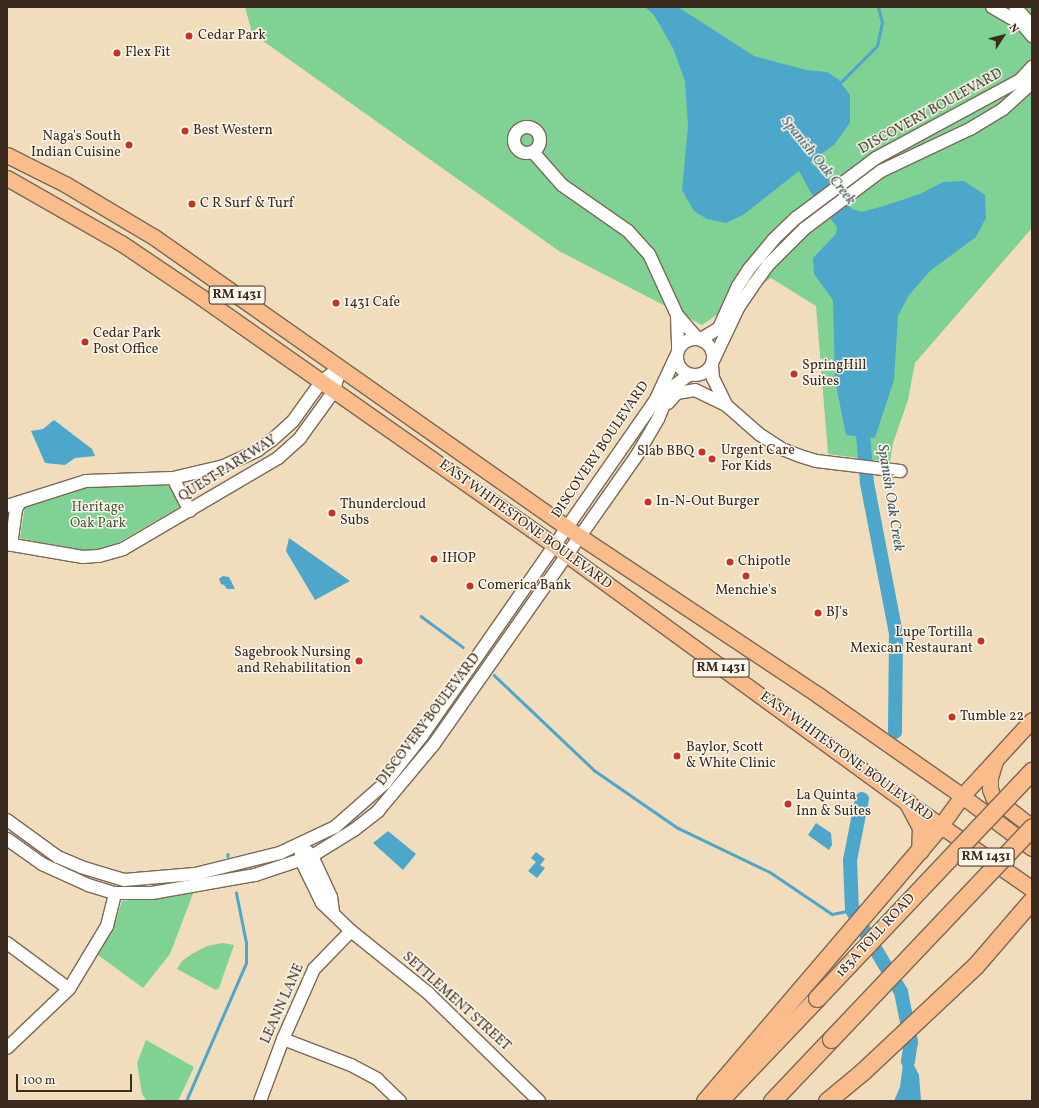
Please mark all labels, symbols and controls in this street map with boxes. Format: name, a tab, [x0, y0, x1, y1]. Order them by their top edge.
north arrow	[983, 16, 1023, 56]
text: N	[1005, 21, 1022, 36]
place label: Cedar Park	[198, 28, 266, 44]
marker: Cedar Park	[183, 30, 195, 42]
place label: Flex Fit	[125, 45, 170, 61]
marker: Flex Fit	[112, 48, 122, 58]
street label: DISCOVERY BOULEVARD	[856, 65, 1006, 159]
water label: Spanish Oak Creek	[777, 113, 859, 209]
place label: Best Western	[193, 123, 273, 139]
marker: Best Western	[180, 126, 190, 136]
place label: Naga's South Indian Cuisine	[31, 129, 121, 162]
marker: Naga's South Indian Cuisine	[124, 140, 134, 150]
place label: C R Surf & Turf	[200, 196, 293, 212]
marker: C R Surf & Turf	[187, 199, 197, 209]
road number: RM 1431	[208, 284, 266, 306]
place label: 1431 Cafe	[344, 295, 400, 311]
marker: 1431 Cafe	[331, 298, 341, 308]
place label: Cedar Park Post Office	[93, 326, 161, 358]
marker: Cedar Park Post Office	[80, 337, 90, 347]
place label: SpringHill Suites	[802, 358, 866, 390]
marker: SpringHill Suites	[789, 369, 799, 379]
street label: DISCOVERY BOULEVARD	[549, 378, 653, 522]
street label: QUEST PARKWAY	[176, 432, 280, 506]
place label: Urgent Care For Kids	[721, 443, 795, 476]
water label: Spanish Oak Creek	[873, 443, 907, 553]
place label: Slab BBQ	[637, 444, 694, 460]
marker: Slab BBQ	[697, 447, 707, 457]
marker: Urgent Care For Kids	[706, 453, 718, 465]
street label: EAST WHITESTONE BOULEVARD	[435, 456, 615, 594]
place label: In-N-Out Burger	[656, 494, 759, 510]
place label: Thundercloud Subs	[340, 497, 426, 530]
marker: In-N-Out Burger	[643, 497, 653, 507]
park label: Heritage Oak Park	[70, 500, 126, 532]
marker: Thundercloud Subs	[327, 508, 337, 518]
place label: IHOP	[442, 551, 476, 567]
marker: IHOP	[429, 554, 439, 564]
place label: Chipotle	[738, 554, 791, 570]
marker: Chipotle	[725, 557, 735, 567]
marker: Menchie's	[741, 571, 751, 581]
place label: Comerica Bank	[478, 578, 571, 594]
marker: Comerica Bank	[465, 581, 475, 591]
place label: Menchie's	[715, 583, 777, 599]
place label: BJ's	[826, 605, 848, 621]
marker: BJ's	[813, 608, 823, 618]
place label: Lupe Tortilla Mexican Restaurant	[850, 625, 973, 658]
marker: Lupe Tortilla Mexican Restaurant	[976, 636, 986, 646]
place label: Sagebrook Nursing and Rehabilitation	[234, 645, 351, 678]
street label: DISCOVERY BOULEVARD	[374, 650, 484, 790]
marker: Sagebrook Nursing and Rehabilitation	[354, 656, 364, 666]
road number: RM 1431	[692, 657, 750, 679]
street label: EAST WHITESTONE BOULEVARD	[756, 688, 936, 826]
place label: Tumble 22	[960, 709, 1024, 725]
marker: Tumble 22	[947, 712, 957, 722]
place label: Baylor, Scott & White Clinic	[686, 740, 776, 772]
marker: Baylor, Scott & White Clinic	[671, 750, 683, 762]
place label: La Quinta Inn & Suites	[796, 788, 871, 820]
marker: La Quinta Inn & Suites	[783, 799, 793, 809]
road number: RM 1431	[957, 846, 1015, 868]
street label: 183A TOLL ROAD	[833, 890, 919, 982]
street label: SETTLEMENT STREET	[398, 949, 514, 1055]
street label: LEANN LANE	[258, 961, 308, 1047]
scale bar	[18, 1066, 134, 1092]
text: 100 m	[23, 1073, 55, 1089]

